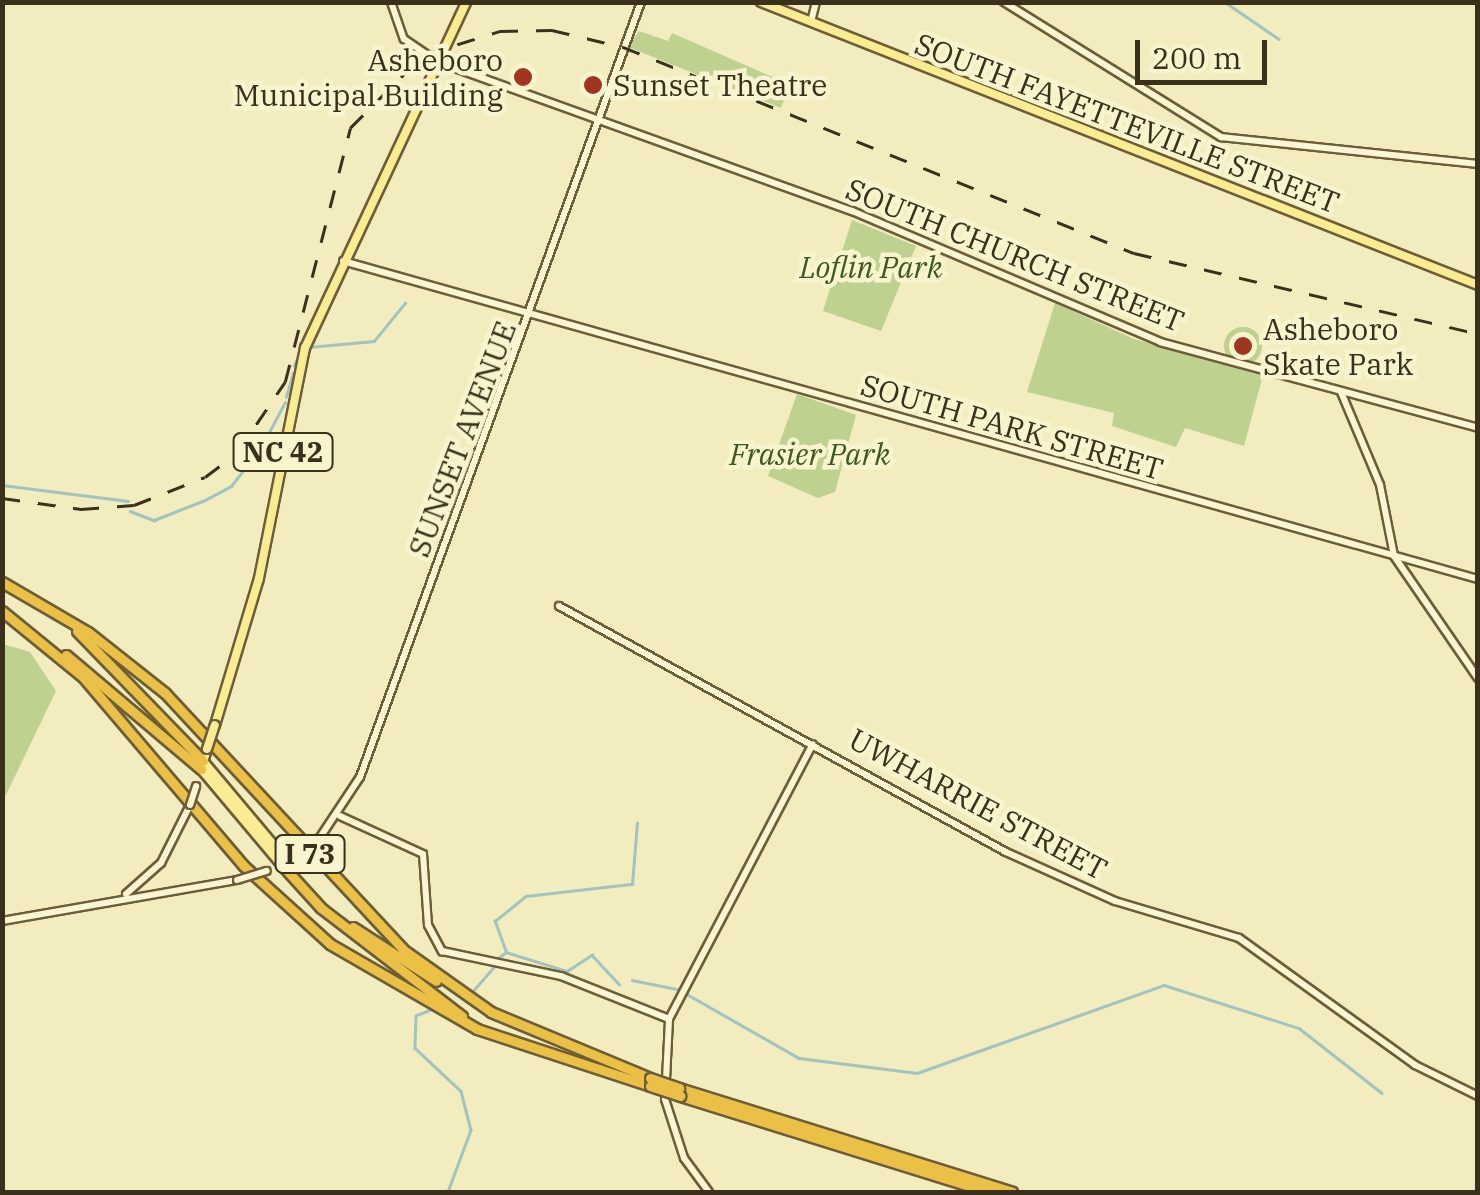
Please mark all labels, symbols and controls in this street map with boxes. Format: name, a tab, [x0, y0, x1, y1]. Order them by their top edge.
scale bar	[1140, 20, 1272, 82]
street label: SOUTH FAYETTEVILLE STREET	[910, 25, 1344, 221]
text: 200 m	[1152, 38, 1242, 77]
place label: Asheboro Municipal Building	[234, 42, 503, 112]
marker: Asheboro Municipal Building	[512, 66, 534, 88]
place label: Sunset Theatre	[613, 67, 827, 103]
marker: Sunset Theatre	[582, 74, 604, 96]
street label: SOUTH CHURCH STREET	[841, 171, 1189, 339]
park label: Loflin Park	[799, 249, 943, 285]
place label: Asheboro Skate Park	[1263, 311, 1413, 382]
street label: SUNSET AVENUE	[401, 316, 523, 562]
marker: Asheboro Skate Park	[1232, 335, 1254, 357]
street label: SOUTH PARK STREET	[857, 367, 1167, 487]
road number: NC 42	[230, 429, 336, 475]
park label: Frasier Park	[730, 436, 890, 472]
street label: UWHARRIE STREET	[843, 721, 1113, 887]
road number: I 73	[272, 831, 348, 877]

